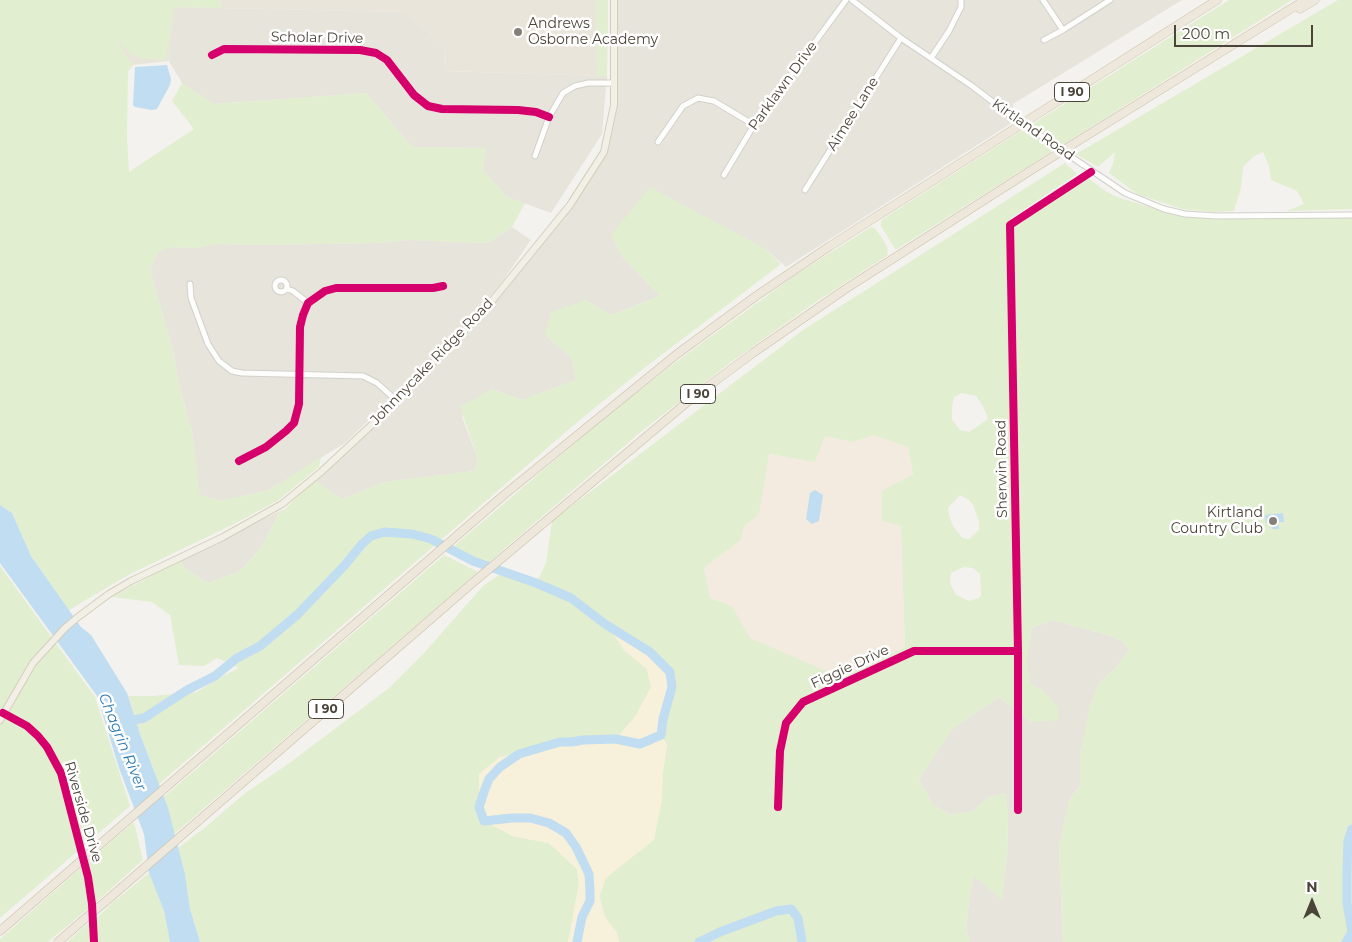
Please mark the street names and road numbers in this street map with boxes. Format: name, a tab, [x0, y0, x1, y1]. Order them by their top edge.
street label: Scholar Drive	[271, 29, 363, 47]
street label: Parklawn Drive	[745, 38, 821, 134]
street label: Aimee Lane	[824, 74, 882, 154]
road number: I 90	[1054, 82, 1090, 101]
street label: Kirtland Road	[989, 95, 1077, 165]
street label: Johnnycake Ridge Road	[367, 295, 497, 429]
road number: I 90	[680, 384, 716, 404]
street label: Sherwin Road	[993, 420, 1011, 518]
street label: Figgie Drive	[808, 642, 892, 692]
road number: I 90	[308, 700, 344, 719]
street label: Riverside Drive	[61, 760, 105, 864]

